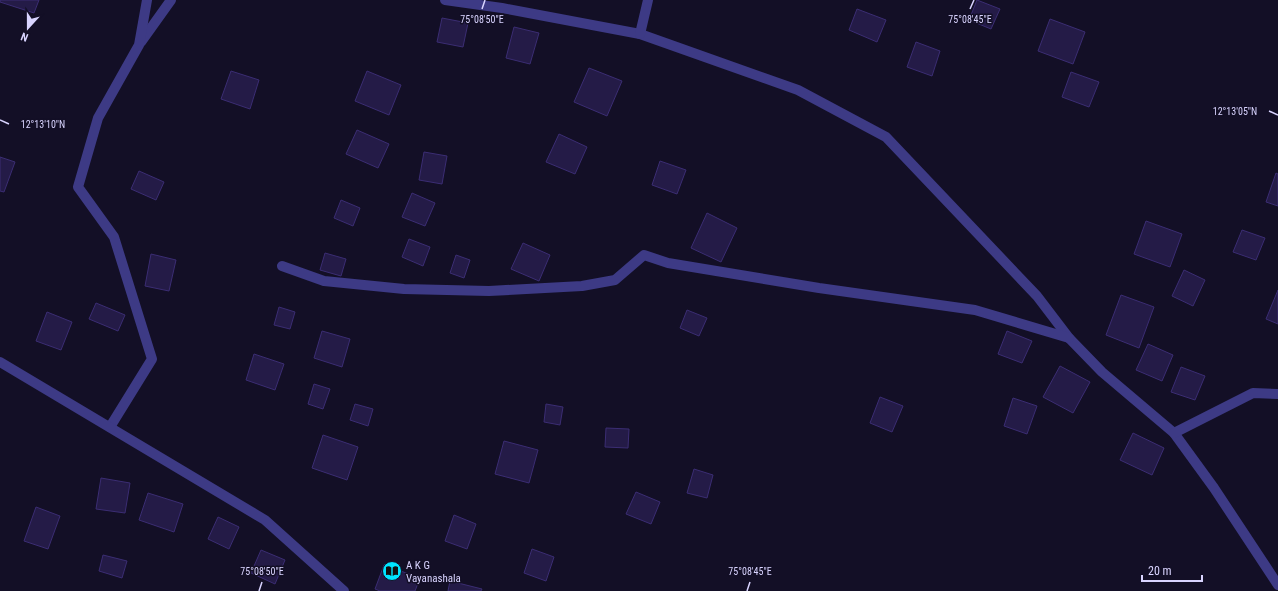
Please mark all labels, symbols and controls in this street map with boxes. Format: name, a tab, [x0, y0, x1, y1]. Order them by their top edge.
north arrow	[8, 8, 48, 48]
text: 75°08'50"E	[460, 14, 504, 25]
text: 75°08'45"E	[948, 14, 992, 25]
text: N	[19, 30, 30, 44]
text: 12°13'05"N	[1213, 106, 1257, 117]
text: 12°13'10"N	[21, 119, 65, 130]
scale bar	[1142, 557, 1202, 583]
place label: A K G Vayanashala	[406, 559, 461, 585]
library icon: A K G Vayanashala	[381, 560, 403, 582]
text: 20 m	[1148, 564, 1172, 578]
text: 75°08'50"E	[240, 566, 284, 577]
text: 75°08'45"E	[728, 566, 772, 577]

